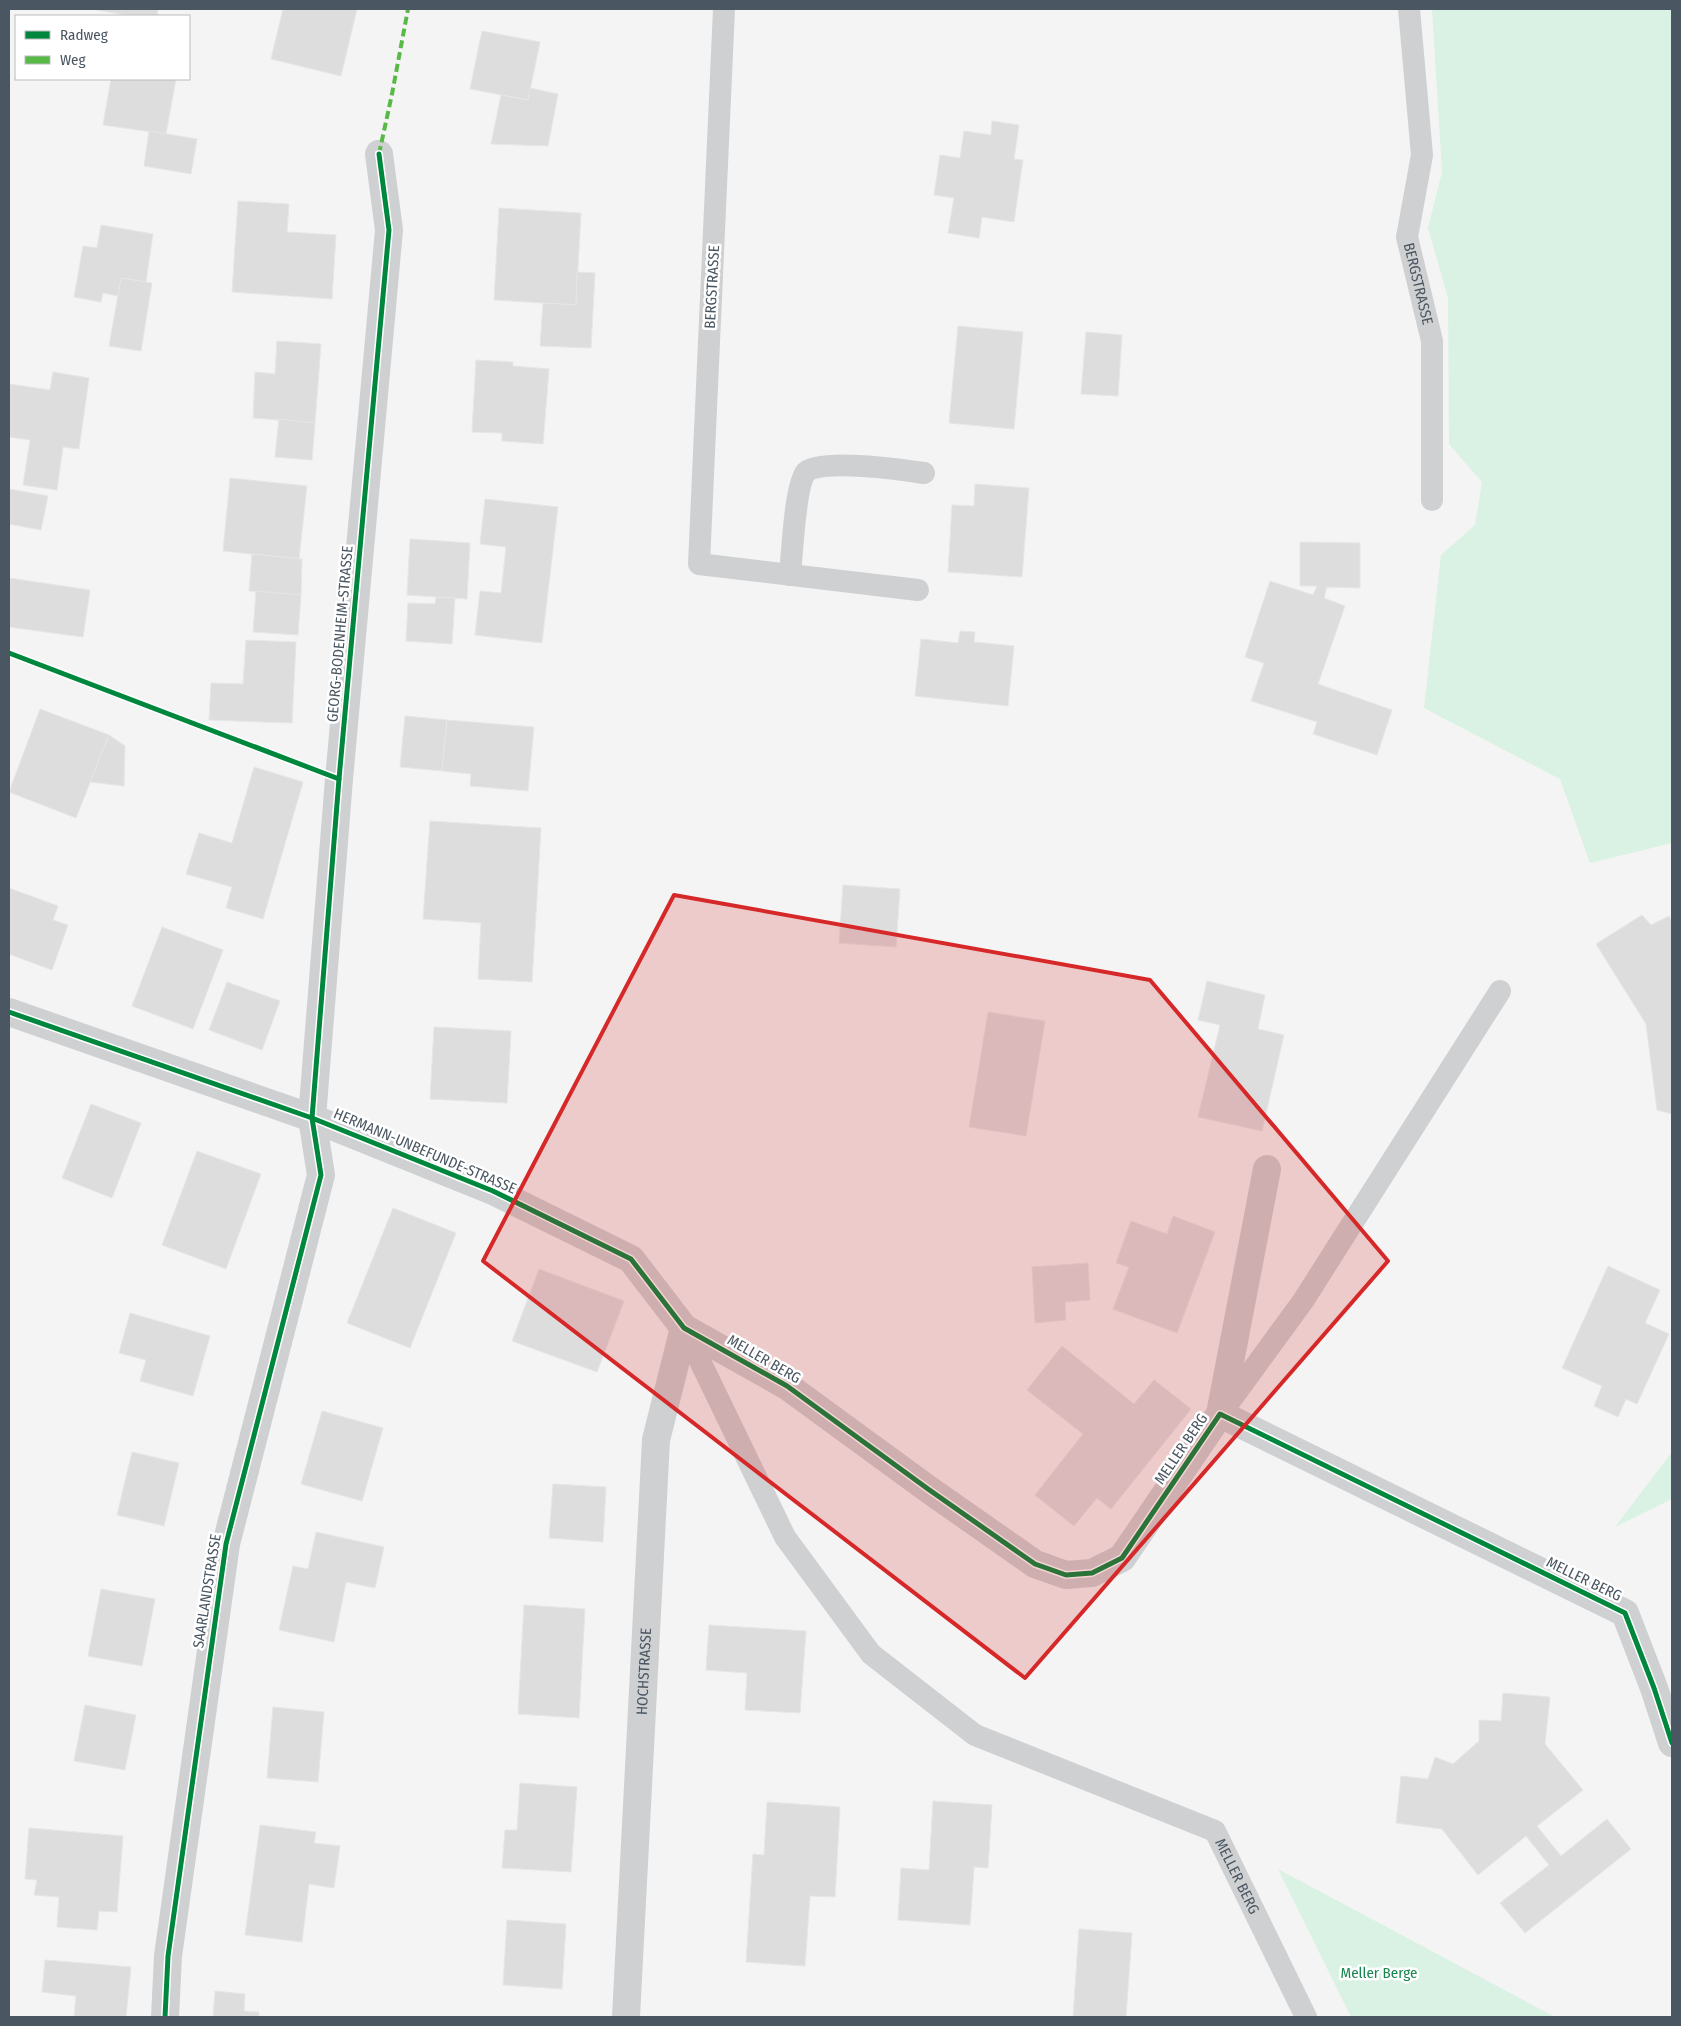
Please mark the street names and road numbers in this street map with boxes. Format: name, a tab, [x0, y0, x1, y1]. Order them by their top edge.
street label: BERGSTRASSE	[1400, 241, 1437, 327]
street label: BERGSTRASSE	[701, 245, 723, 329]
street label: GEORG-BODENHEIM-STRASSE	[323, 545, 357, 723]
street label: HERMANN-UNBEFUNDE-STRASSE	[331, 1104, 519, 1198]
street label: MELLER BERG	[724, 1331, 804, 1387]
street label: MELLER BERG	[1151, 1410, 1211, 1488]
street label: SAARLANDSTRASSE	[189, 1533, 225, 1649]
street label: MELLER BERG	[1543, 1553, 1625, 1605]
street label: HOCHSTRASSE	[633, 1627, 655, 1715]
street label: MELLER BERG	[1211, 1836, 1263, 1917]

